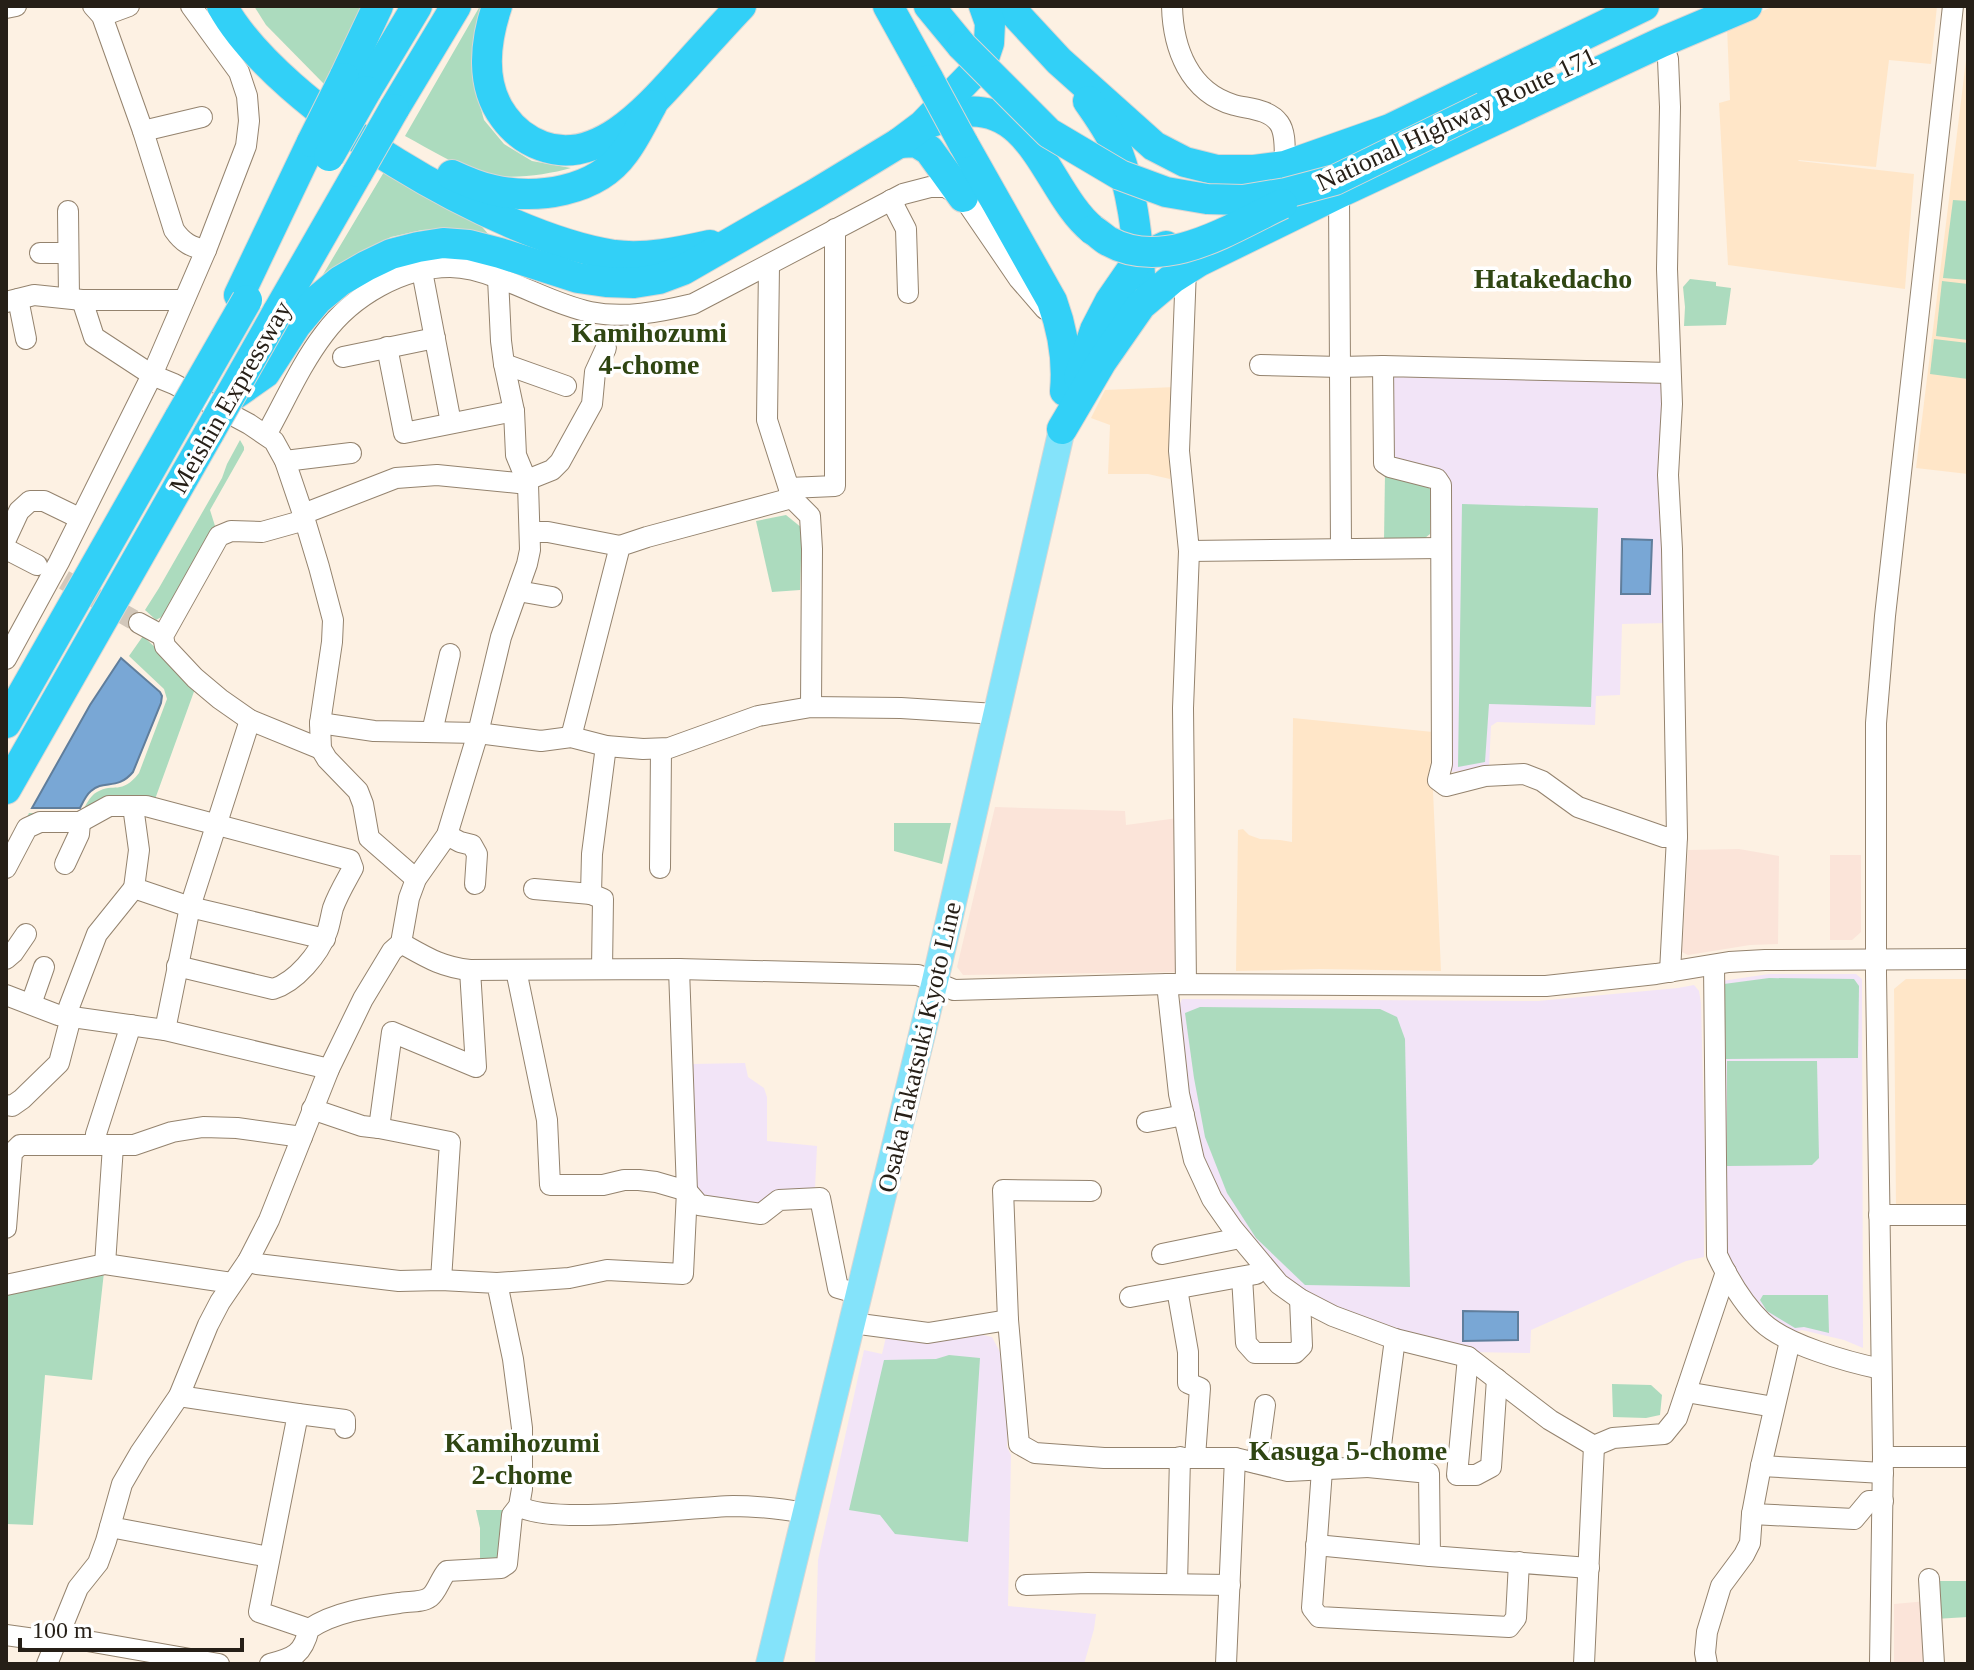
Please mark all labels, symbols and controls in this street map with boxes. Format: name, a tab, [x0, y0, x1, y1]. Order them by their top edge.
street label: National Highway Route 171	[1312, 42, 1601, 197]
district label: Hatakedacho	[1474, 263, 1632, 294]
street label: Meishin Expressway	[164, 296, 297, 499]
district label: Kamihozumi 4-chome	[571, 317, 727, 380]
street label: Osaka Takatsuki Kyoto Line	[872, 899, 967, 1195]
district label: Kamihozumi 2-chome	[444, 1427, 600, 1490]
district label: Kasuga 5-chome	[1249, 1435, 1447, 1466]
scale bar	[20, 1602, 242, 1652]
text: 100 m	[32, 1617, 93, 1643]

